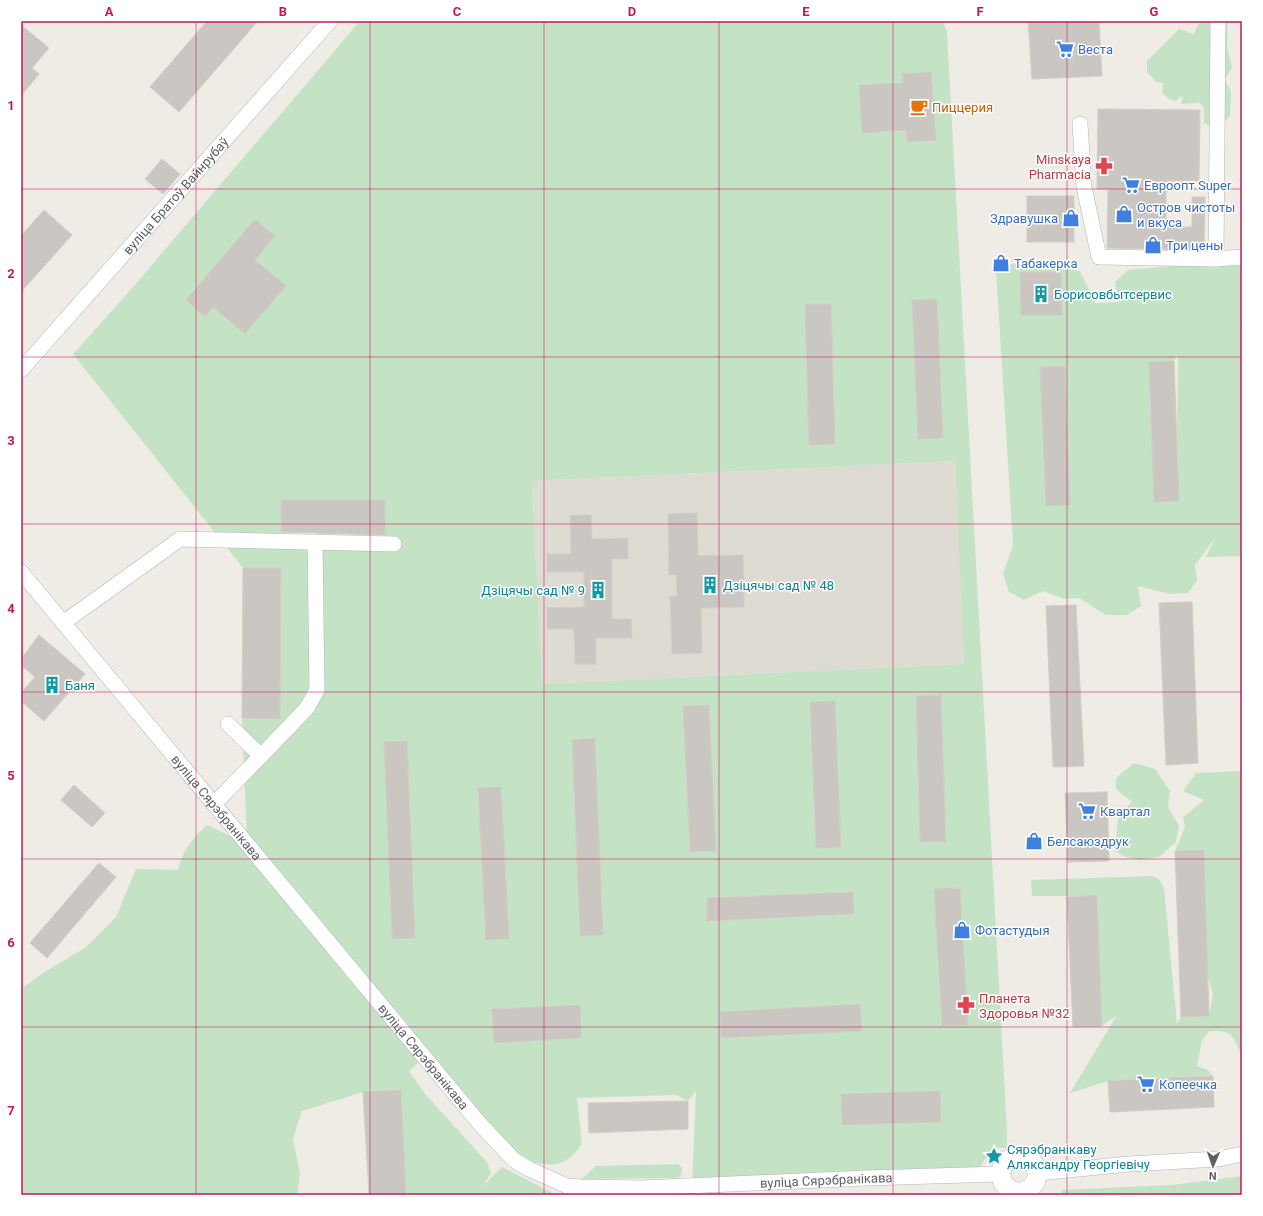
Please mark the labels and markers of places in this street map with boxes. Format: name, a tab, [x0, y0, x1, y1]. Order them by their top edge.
supermarket icon: Веста	[1055, 39, 1075, 59]
place label: Веста	[1078, 42, 1113, 57]
cafe icon: Пиццерия	[909, 97, 929, 117]
place label: Пиццерия	[932, 100, 993, 115]
place label: Minskaya Pharmacia	[1029, 152, 1091, 182]
pharmacy icon: Minskaya Pharmacia	[1094, 156, 1114, 176]
supermarket icon: Евроопт Super	[1121, 175, 1141, 195]
place label: Евроопт Super	[1144, 178, 1232, 193]
place label: Остров чистоты и вкуса	[1137, 200, 1235, 230]
shop icon: Остров чистоты и вкуса	[1114, 204, 1134, 224]
shop icon: Здравушка	[1061, 208, 1081, 228]
place label: Здравушка	[990, 211, 1058, 226]
shop icon: Три цены	[1143, 235, 1163, 255]
place label: Три цены	[1166, 238, 1223, 253]
shop icon: Табакерка	[991, 253, 1011, 273]
place label: Табакерка	[1014, 256, 1078, 271]
building icon: Борисовбытсервис	[1031, 284, 1051, 304]
place label: Борисовбытсервис	[1054, 287, 1172, 302]
building icon: Дзіцячы сад № 48	[700, 575, 720, 595]
place label: Дзіцячы сад № 48	[723, 578, 834, 593]
building icon: Дзіцячы сад № 9	[588, 580, 608, 600]
place label: Дзіцячы сад № 9	[481, 583, 585, 598]
building icon: Баня	[42, 675, 62, 695]
place label: Баня	[65, 678, 95, 693]
supermarket icon: Квартал	[1077, 801, 1097, 821]
place label: Квартал	[1100, 804, 1150, 819]
shop icon: Белсаюздрук	[1024, 831, 1044, 851]
place label: Белсаюздрук	[1047, 834, 1129, 849]
shop icon: Фотастудыя	[952, 920, 972, 940]
place label: Фотастудыя	[975, 923, 1050, 938]
place label: Планета Здоровья №32	[979, 991, 1070, 1021]
pharmacy icon: Планета Здоровья №32	[956, 995, 976, 1015]
supermarket icon: Копеечка	[1136, 1074, 1156, 1094]
place label: Копеечка	[1159, 1077, 1217, 1092]
place label: Сярэбранікаву Аляксандру Георгіевічу	[1007, 1142, 1150, 1172]
place icon: Сярэбранікаву Аляксандру Георгіевічу	[984, 1146, 1004, 1166]

